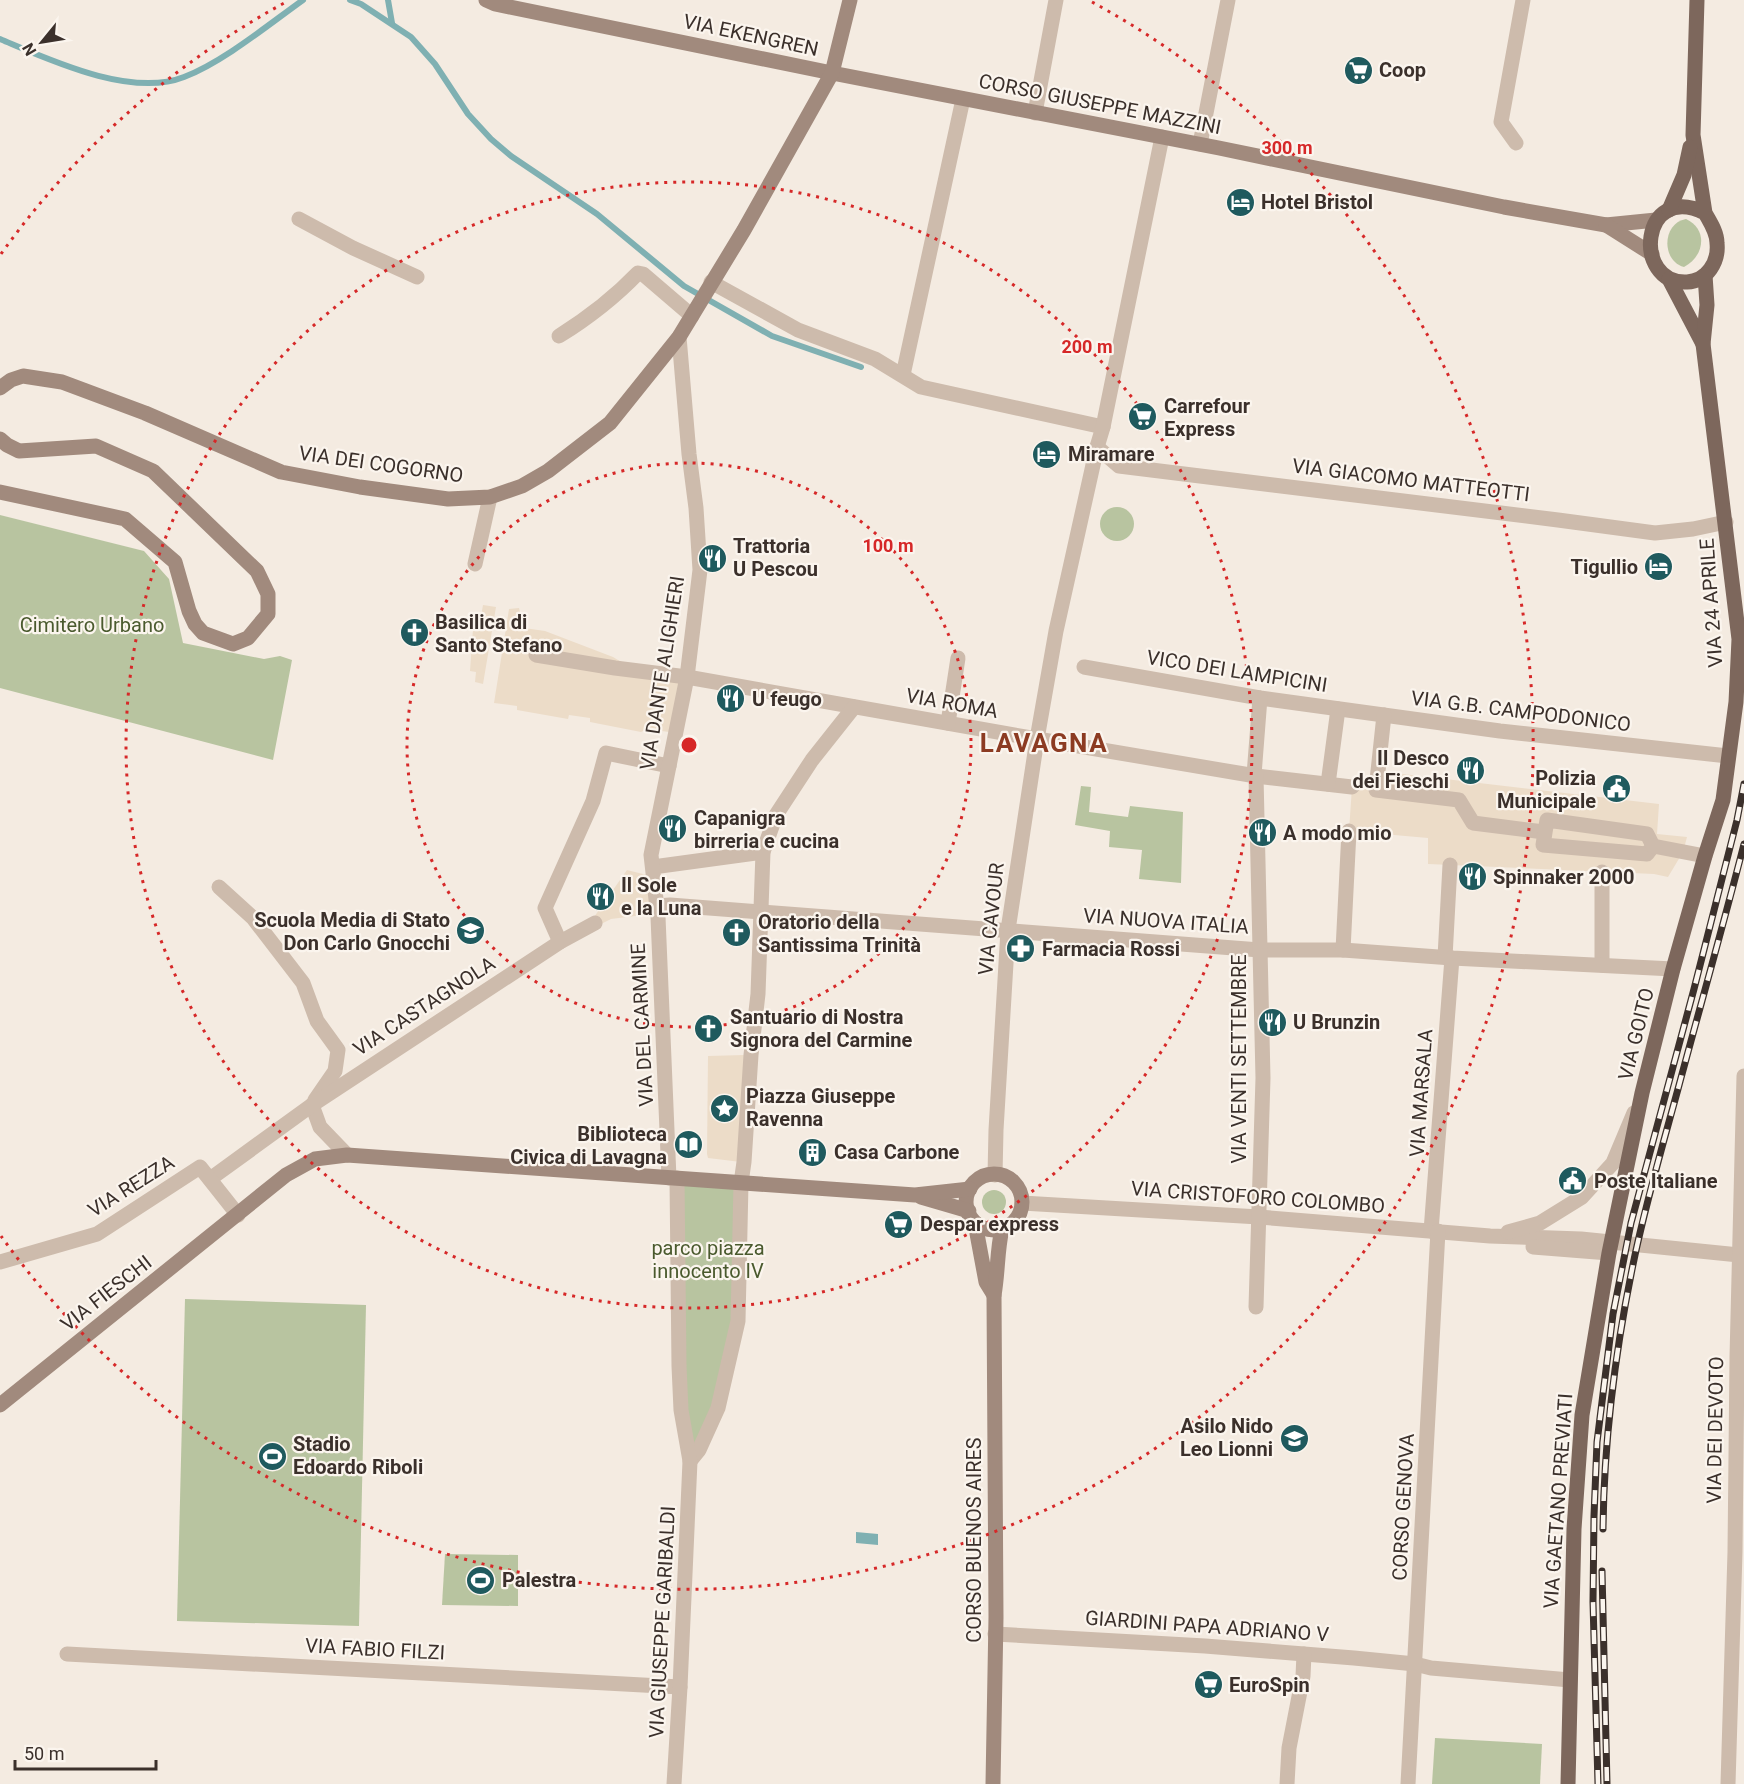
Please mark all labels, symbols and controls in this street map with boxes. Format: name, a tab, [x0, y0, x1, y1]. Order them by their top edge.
street label: VIA EKENGREN	[681, 9, 821, 61]
north arrow	[12, 12, 72, 72]
text: N	[18, 40, 40, 59]
supermarket icon: Coop	[1342, 54, 1374, 86]
place label: Coop	[1379, 58, 1426, 82]
street label: CORSO GIUSEPPE MAZZINI	[977, 69, 1223, 139]
text: 300 m	[1261, 137, 1313, 158]
hotel icon: Hotel Bristol	[1224, 186, 1256, 218]
place label: Hotel Bristol	[1261, 190, 1373, 214]
text: 200 m	[1061, 336, 1113, 357]
place label: Carrefour Express	[1164, 394, 1251, 441]
supermarket icon: Carrefour Express	[1127, 401, 1159, 433]
hotel icon: Miramare	[1031, 438, 1063, 470]
street label: VIA DEI COGORNO	[297, 441, 465, 487]
place label: Miramare	[1068, 442, 1155, 466]
street label: VIA GIACOMO MATTEOTTI	[1291, 454, 1531, 506]
place label: Trattoria U Pescou	[733, 534, 818, 581]
text: 100 m	[862, 535, 914, 556]
street label: VIA 24 APRILE	[1695, 538, 1727, 668]
restaurant icon: Trattoria U Pescou	[696, 542, 728, 574]
hotel icon: Tigullio	[1643, 551, 1675, 583]
place label: Tigullio	[1571, 555, 1638, 579]
street label: VIA DANTE ALIGHIERI	[635, 574, 689, 772]
place label: Basilica di Santo Stefano	[435, 610, 562, 657]
park label: Cimitero Urbano	[20, 613, 164, 637]
church icon: Basilica di Santo Stefano	[398, 617, 430, 649]
street label: VICO DEI LAMPICINI	[1145, 645, 1329, 697]
restaurant icon: U feugo	[715, 683, 747, 715]
street label: VIA ROMA	[904, 683, 1000, 723]
street label: VIA G.B. CAMPODONICO	[1410, 686, 1632, 736]
place label: U feugo	[752, 687, 822, 711]
district label: LAVAGNA	[980, 728, 1108, 758]
centre of rings	[679, 735, 699, 755]
place label: Il Desco dei Fieschi	[1352, 746, 1449, 793]
restaurant icon: Il Desco dei Fieschi	[1454, 754, 1486, 786]
place label: Polizia Municipale	[1497, 766, 1596, 813]
public building icon: Polizia Municipale	[1601, 773, 1633, 805]
place label: Capanigra birreria e cucina	[694, 806, 839, 853]
restaurant icon: Capanigra birreria e cucina	[657, 813, 689, 845]
restaurant icon: A modo mio	[1246, 817, 1278, 849]
place label: A modo mio	[1283, 821, 1391, 845]
street label: VIA CAVOUR	[973, 861, 1009, 977]
restaurant icon: Spinnaker 2000	[1456, 861, 1488, 893]
place label: Spinnaker 2000	[1493, 865, 1634, 889]
place label: Il Sole e la Luna	[621, 873, 702, 920]
restaurant icon: Il Sole e la Luna	[584, 880, 616, 912]
street label: VIA NUOVA ITALIA	[1082, 903, 1250, 939]
place label: Scuola Media di Stato Don Carlo Gnocchi	[254, 908, 450, 955]
place label: Oratorio della Santissima Trinità	[758, 910, 921, 957]
school or university icon: Scuola Media di Stato Don Carlo Gnocchi	[455, 915, 487, 947]
church icon: Oratorio della Santissima Trinità	[721, 917, 753, 949]
pharmacy icon: Farmacia Rossi	[1005, 933, 1037, 965]
place label: Farmacia Rossi	[1042, 937, 1180, 961]
street label: VIA DEL CARMINE	[626, 943, 658, 1107]
street label: VIA CASTAGNOLA	[349, 951, 499, 1061]
street label: VIA VENTI SETTEMBRE	[1227, 954, 1251, 1164]
street label: VIA GOITO	[1613, 985, 1659, 1083]
place label: Santuario di Nostra Signora del Carmine	[730, 1005, 912, 1052]
restaurant icon: U Brunzin	[1256, 1006, 1288, 1038]
place label: U Brunzin	[1293, 1010, 1380, 1034]
church icon: Santuario di Nostra Signora del Carmine	[693, 1012, 725, 1044]
street label: VIA MARSALA	[1405, 1028, 1437, 1158]
place label: Piazza Giuseppe Ravenna	[746, 1084, 896, 1131]
place icon: Piazza Giuseppe Ravenna	[709, 1092, 741, 1124]
place label: Biblioteca Civica di Lavagna	[510, 1122, 667, 1169]
library icon: Biblioteca Civica di Lavagna	[672, 1129, 704, 1161]
building icon: Casa Carbone	[797, 1136, 829, 1168]
place label: Casa Carbone	[834, 1140, 960, 1164]
street label: VIA REZZA	[83, 1150, 179, 1222]
public building icon: Poste Italiane	[1557, 1165, 1589, 1197]
place label: Poste Italiane	[1594, 1169, 1718, 1193]
street label: VIA CRISTOFORO COLOMBO	[1130, 1176, 1386, 1218]
supermarket icon: Despar express	[883, 1208, 915, 1240]
place label: Despar express	[920, 1212, 1059, 1236]
park label: parco piazza innocento IV	[651, 1236, 765, 1283]
street label: VIA FIESCHI	[56, 1250, 156, 1336]
street label: VIA DEI DEVOTO	[1702, 1356, 1728, 1504]
street label: VIA GAETANO PREVIATI	[1539, 1393, 1577, 1609]
place label: Asilo Nido Leo Lionni	[1180, 1414, 1273, 1461]
school or university icon: Asilo Nido Leo Lionni	[1278, 1422, 1310, 1454]
place label: Stadio Edoardo Riboli	[293, 1432, 423, 1479]
street label: CORSO GENOVA	[1387, 1433, 1419, 1581]
street label: CORSO BUENOS AIRES	[962, 1437, 986, 1643]
sports icon: Stadio Edoardo Riboli	[256, 1440, 288, 1472]
street label: VIA GIUSEPPE GARIBALDI	[644, 1505, 680, 1739]
sports icon: Palestra	[465, 1564, 497, 1596]
place label: Palestra	[502, 1568, 577, 1592]
street label: GIARDINI PAPA ADRIANO V	[1084, 1606, 1330, 1647]
street label: VIA FABIO FILZI	[304, 1633, 446, 1665]
supermarket icon: EuroSpin	[1192, 1669, 1224, 1701]
place label: EuroSpin	[1229, 1673, 1310, 1697]
scale bar	[15, 1733, 156, 1771]
text: 50 m	[24, 1743, 64, 1764]

